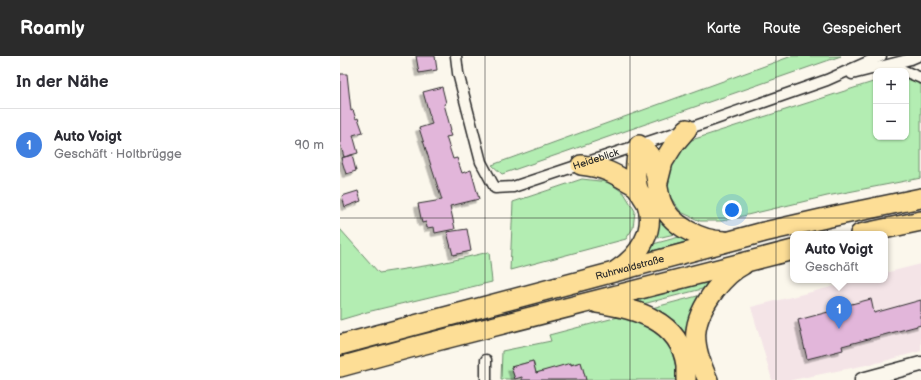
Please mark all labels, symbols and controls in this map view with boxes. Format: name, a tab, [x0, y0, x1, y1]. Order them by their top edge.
text: Roamly	[20, 17, 84, 40]
text: Karte	[707, 20, 741, 37]
text: Route	[763, 20, 801, 37]
text: Gespeichert	[823, 20, 901, 37]
map controls	[873, 68, 909, 140]
button: +	[873, 68, 909, 104]
text: In der Nähe	[16, 72, 109, 92]
button: −	[873, 104, 909, 140]
text: Auto Voigt	[54, 127, 122, 146]
text: 1	[26, 137, 32, 153]
text: 90 m	[295, 137, 324, 153]
text: Geschäft · Holtbrügge	[54, 146, 182, 162]
street label: Heideblick	[571, 146, 621, 173]
your location	[722, 200, 742, 220]
popup	[790, 231, 888, 283]
text: Auto Voigt	[805, 240, 873, 259]
street label: Ruhrwaldstraße	[594, 253, 666, 283]
text: Geschäft	[805, 259, 858, 275]
pin: 1	[826, 296, 852, 329]

